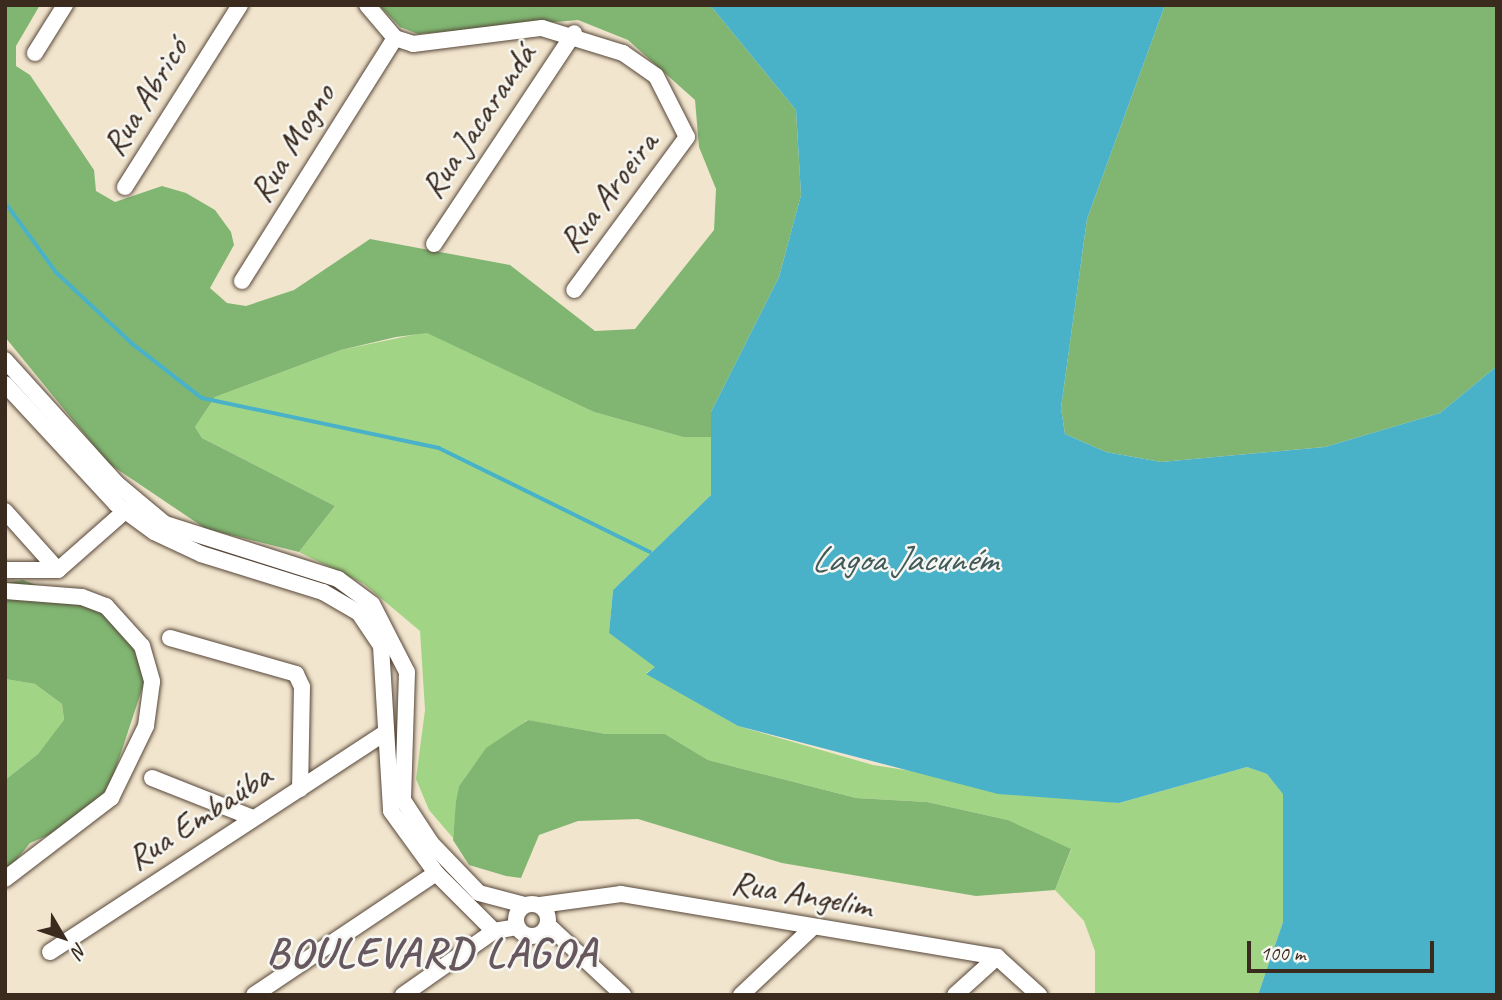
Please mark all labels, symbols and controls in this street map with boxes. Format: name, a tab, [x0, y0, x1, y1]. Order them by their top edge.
street label: Rua Abricó	[93, 31, 197, 163]
street label: Rua Jacarandá	[411, 36, 545, 206]
street label: Rua Mogno	[239, 76, 345, 210]
street label: Rua Aroeira	[549, 123, 667, 261]
water label: Lagoa Jacuném	[811, 537, 997, 581]
street label: Rua Embaúba	[118, 754, 280, 880]
street label: Rua Angelim	[728, 861, 876, 927]
north arrow	[28, 902, 98, 972]
scale bar	[1250, 926, 1437, 970]
district label: BOULEVARD LAGOA	[268, 928, 596, 978]
text: N	[66, 938, 92, 962]
text: 100 m	[1260, 940, 1305, 966]

